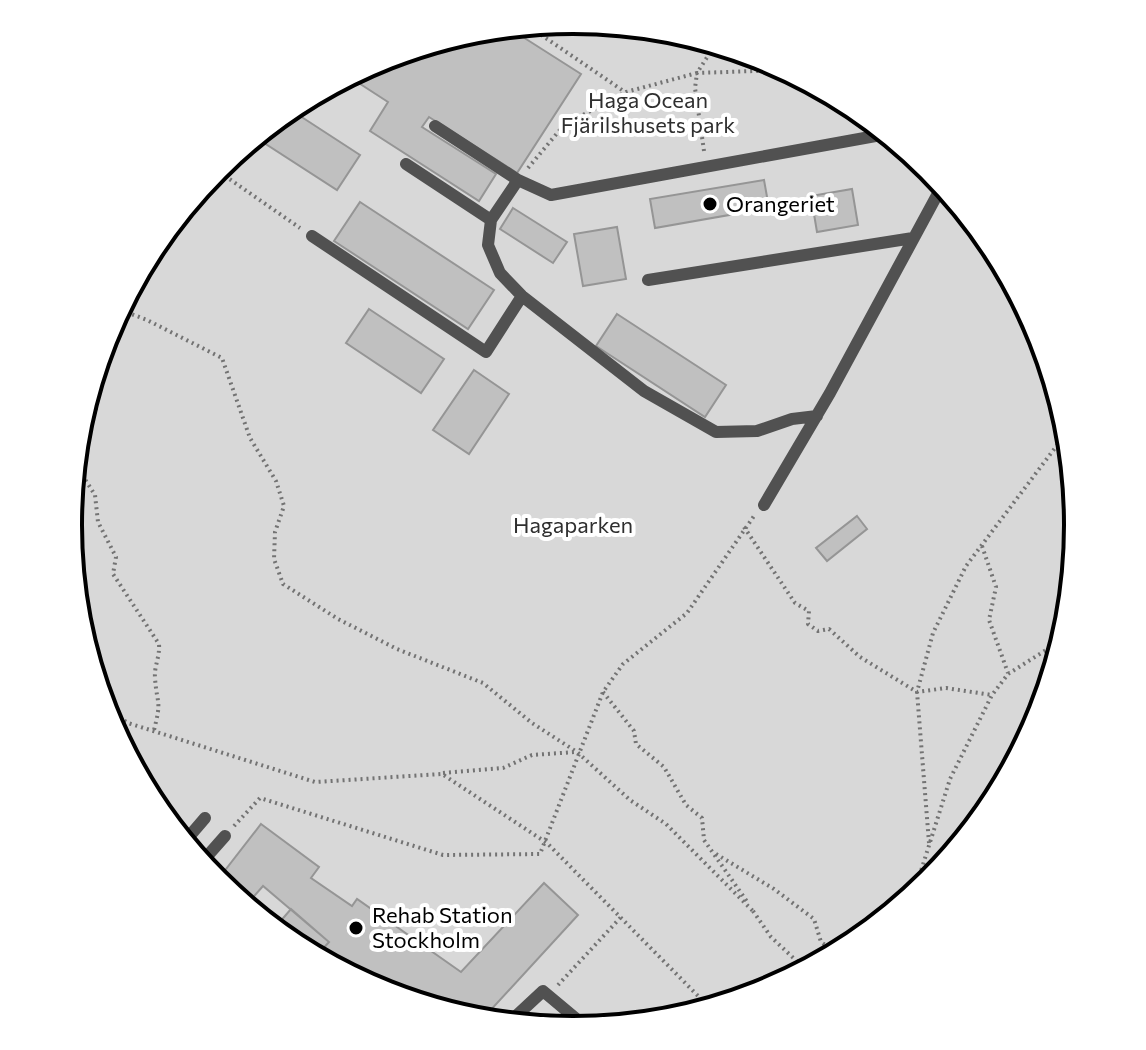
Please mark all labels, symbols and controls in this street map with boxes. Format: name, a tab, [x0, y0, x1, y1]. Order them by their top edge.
park label: Haga Ocean Fjärilshusets park	[561, 86, 735, 138]
place label: Orangeriet	[726, 190, 835, 217]
marker: Orangeriet	[701, 195, 719, 213]
park label: Hagaparken	[513, 511, 633, 538]
place label: Rehab Station Stockholm	[372, 901, 513, 953]
marker: Rehab Station Stockholm	[347, 919, 365, 937]

